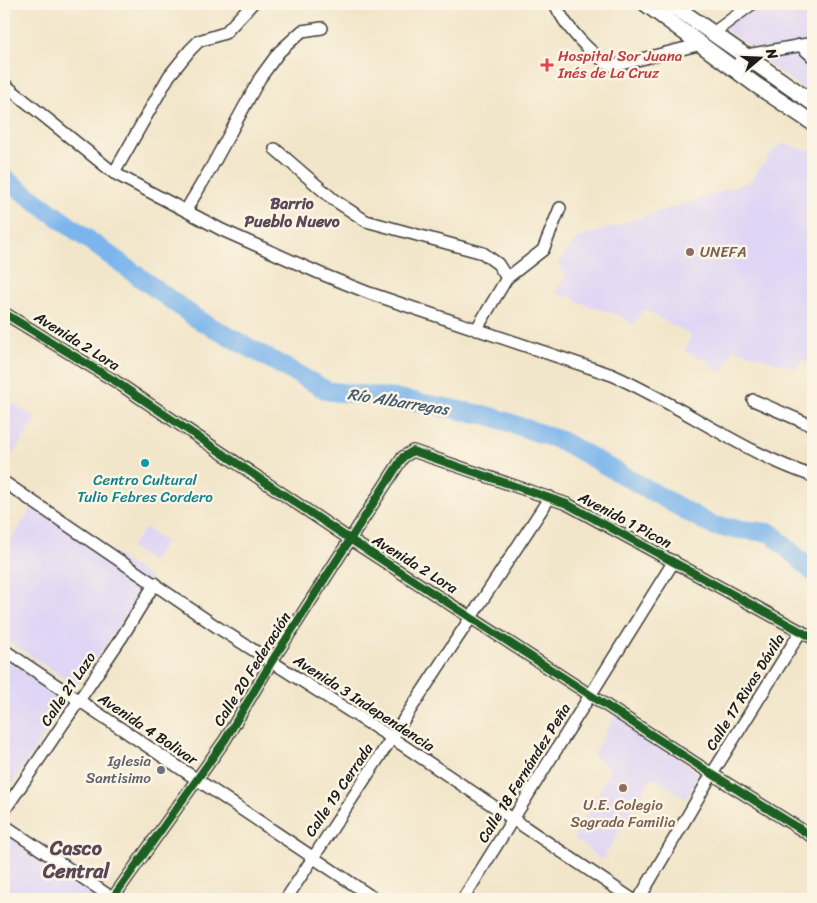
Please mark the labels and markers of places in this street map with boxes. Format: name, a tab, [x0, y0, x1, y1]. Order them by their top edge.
place label: Hospital Sor Juana Inés de La Cruz	[557, 43, 683, 86]
marker: Hospital Sor Juana Inés de La Cruz	[540, 58, 554, 72]
place label: UNEFA	[700, 239, 747, 265]
marker: UNEFA	[684, 246, 696, 258]
marker: Centro Cultural Tulio Febres Cordero	[139, 457, 151, 469]
place label: Centro Cultural Tulio Febres Cordero	[77, 467, 213, 510]
place label: Iglesia Santisimo	[86, 748, 151, 791]
marker: Iglesia Santisimo	[155, 764, 167, 776]
marker: U.E. Colegio Sagrada Familia	[617, 782, 629, 794]
place label: U.E. Colegio Sagrada Familia	[571, 792, 676, 835]

